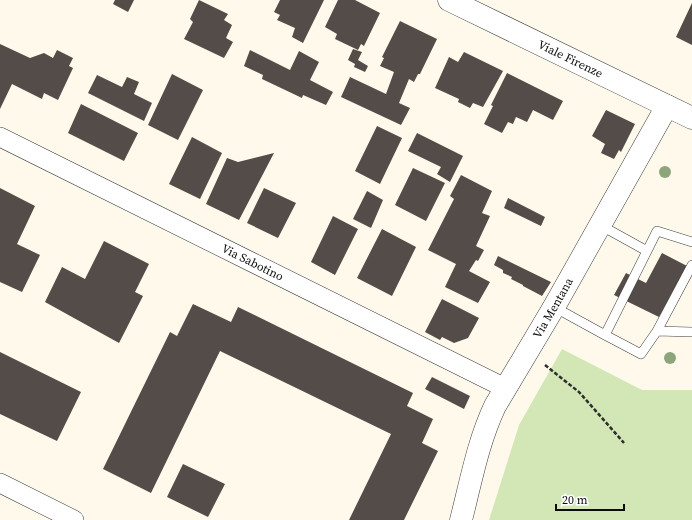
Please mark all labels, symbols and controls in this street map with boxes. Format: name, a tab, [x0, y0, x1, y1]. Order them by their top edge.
street label: Viale Firenze	[535, 36, 606, 82]
street label: Via Sabotino	[219, 240, 287, 285]
street label: Via Mentana	[529, 274, 577, 341]
scale bar	[556, 486, 624, 512]
text: 20 m	[562, 492, 588, 508]

